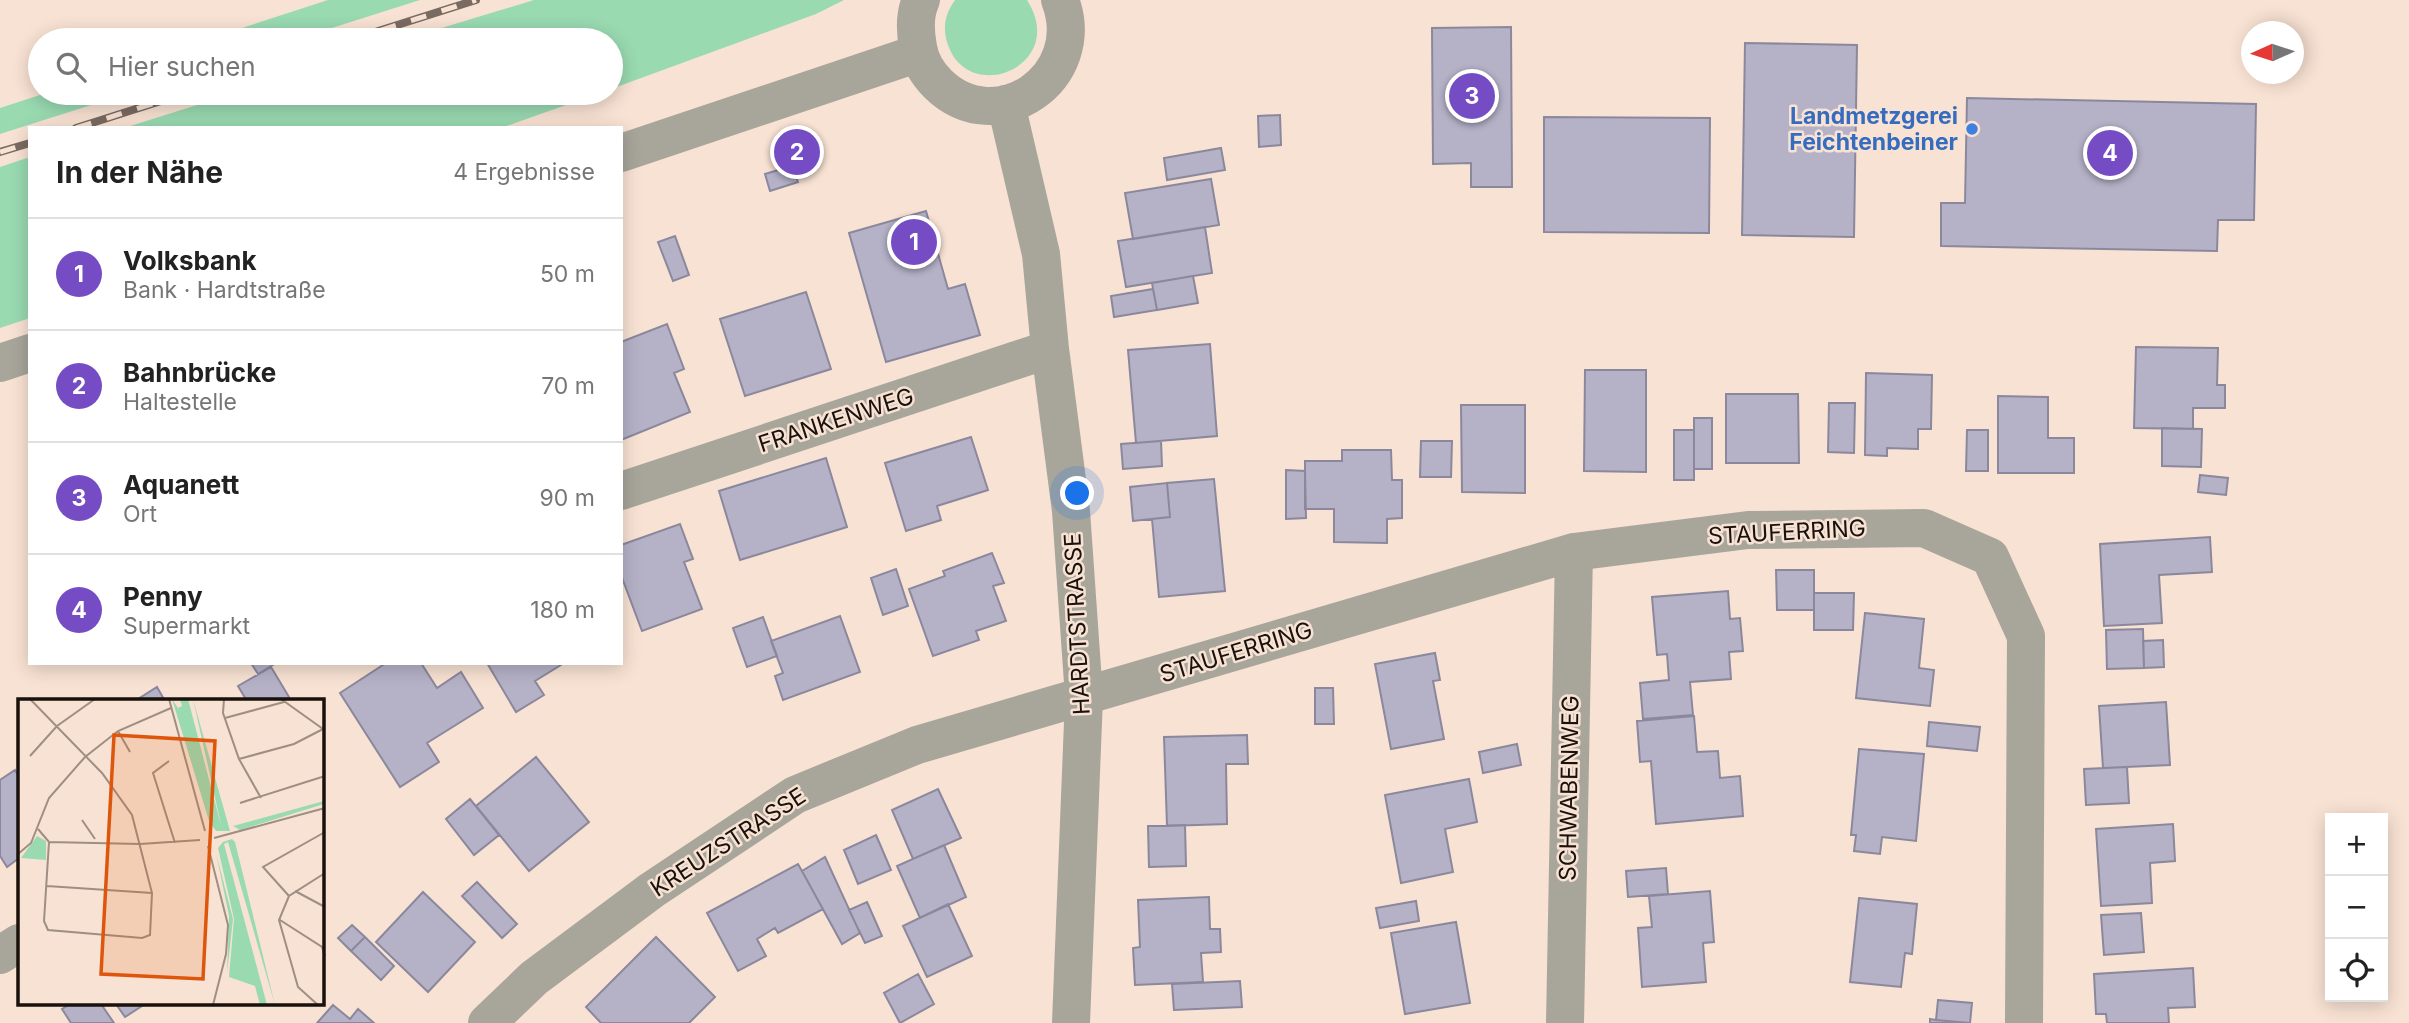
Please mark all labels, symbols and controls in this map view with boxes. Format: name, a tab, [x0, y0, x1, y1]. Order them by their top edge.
north arrow	[2241, 21, 2304, 84]
search box	[28, 28, 623, 105]
icon: search	[52, 48, 90, 86]
text: Hier suchen	[108, 51, 256, 82]
pin: 3	[1449, 70, 1495, 122]
place label: Landmetzgerei Feichtenbeiner	[1789, 102, 1958, 156]
marker: Landmetzgerei Feichtenbeiner	[1964, 121, 1980, 137]
pin: 2	[774, 126, 820, 178]
pin: 4	[2087, 127, 2133, 179]
text: In der Nähe	[56, 154, 223, 190]
text: 4 Ergebnisse	[453, 158, 595, 186]
pin: 1	[891, 216, 937, 268]
text: Volksbank	[123, 245, 256, 276]
text: 1	[74, 260, 84, 288]
text: 50 m	[540, 260, 595, 288]
text: Bank · Hardtstraße	[123, 276, 326, 304]
text: Bahnbrücke	[123, 357, 276, 388]
text: 2	[72, 372, 86, 400]
text: 70 m	[541, 372, 595, 400]
street label: FRANKENWEG	[755, 382, 917, 458]
text: Haltestelle	[123, 388, 237, 416]
text: Aquanett	[123, 469, 239, 500]
your location	[1060, 476, 1094, 510]
text: 3	[72, 484, 86, 512]
text: 90 m	[540, 484, 595, 512]
text: Ort	[123, 500, 157, 528]
street label: STAUFERRING	[1707, 514, 1867, 550]
street label: HARDTSTRASSE	[1058, 532, 1096, 716]
text: Penny	[123, 581, 203, 612]
text: 4	[71, 596, 87, 624]
text: 180 m	[530, 596, 595, 624]
text: Supermarkt	[123, 612, 250, 640]
street label: STAUFERRING	[1156, 616, 1316, 688]
street label: SCHWABENWEG	[1553, 695, 1585, 881]
inset map	[18, 699, 324, 1006]
street label: KREUZSTRASSE	[645, 781, 811, 903]
map controls	[2325, 813, 2388, 1002]
button: +	[2325, 813, 2388, 876]
button: −	[2325, 876, 2388, 939]
button: locate	[2325, 939, 2388, 1002]

